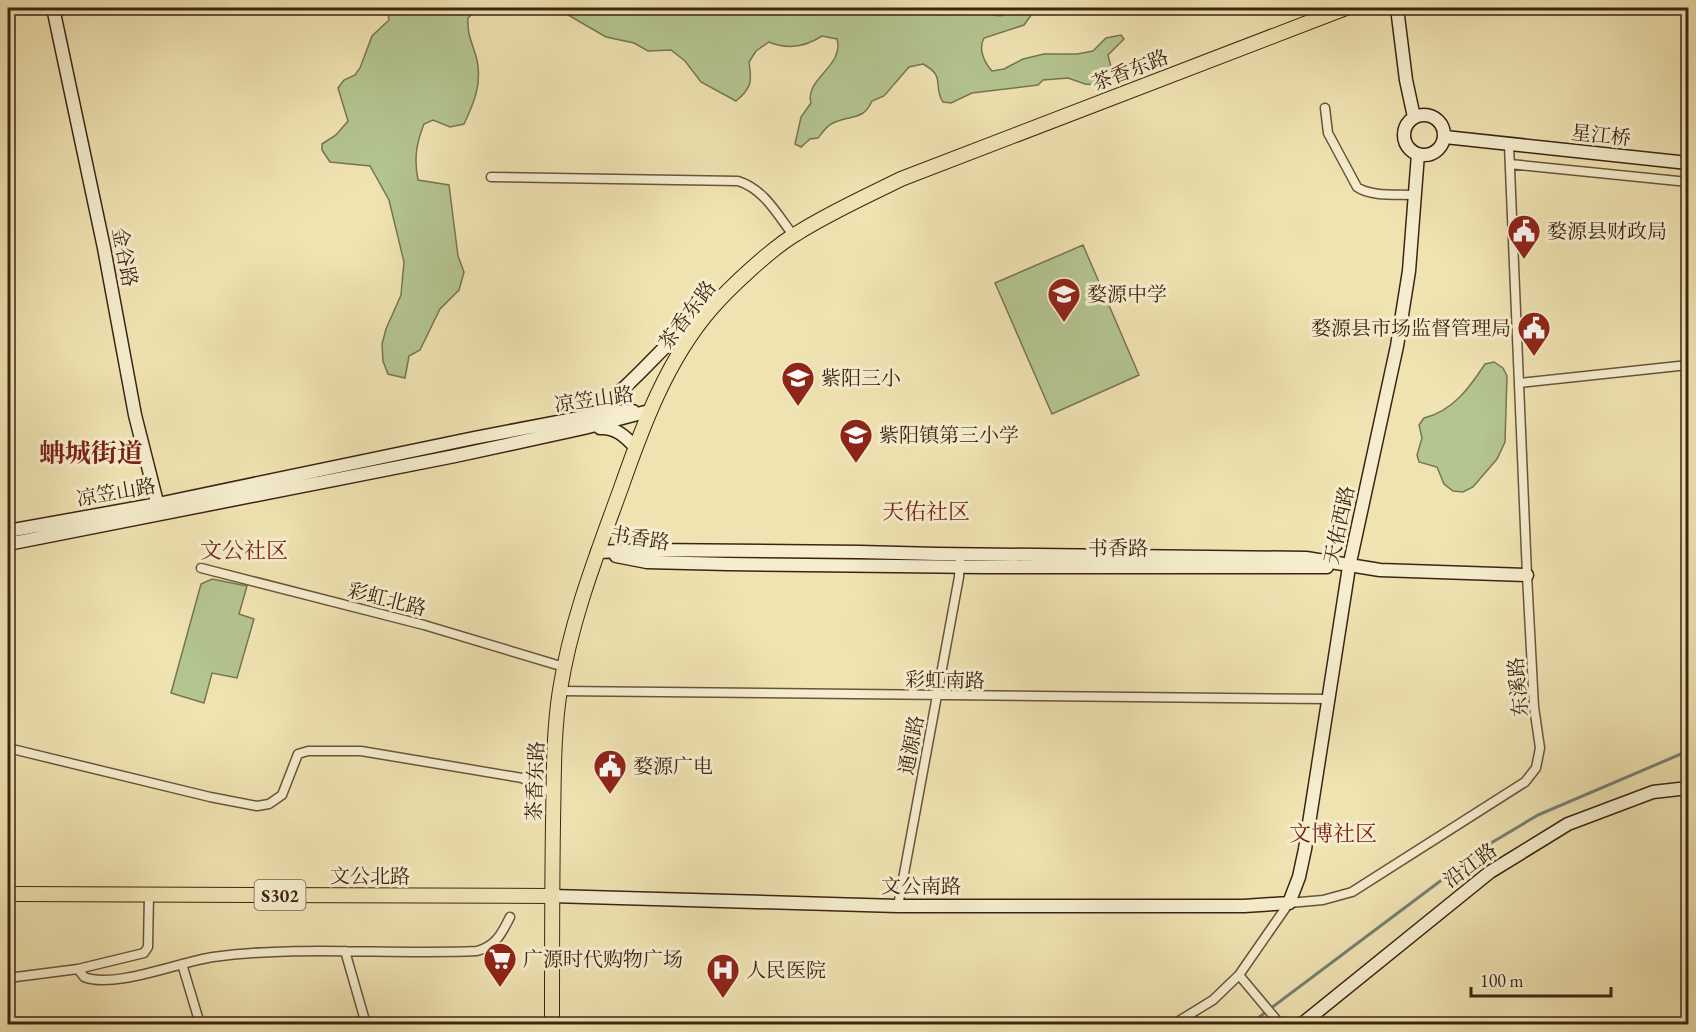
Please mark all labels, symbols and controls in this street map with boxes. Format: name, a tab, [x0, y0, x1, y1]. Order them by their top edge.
street label: 茶香东路	[1088, 44, 1172, 96]
street label: 星江桥	[1570, 119, 1632, 151]
public building icon: 婺源县财政局	[1506, 213, 1542, 260]
place label: 婺源县财政局	[1547, 218, 1667, 244]
street label: 金谷路	[107, 225, 143, 289]
street label: 茶香东路	[653, 275, 721, 355]
school or university icon: 婺源中学	[1046, 276, 1082, 323]
place label: 婺源中学	[1087, 281, 1167, 307]
public building icon: 婺源县市场监督管理局	[1516, 310, 1552, 357]
place label: 婺源县市场监督管理局	[1311, 315, 1511, 341]
school or university icon: 紫阳三小	[780, 360, 816, 407]
place label: 紫阳三小	[821, 365, 901, 391]
street label: 凉笠山路	[553, 381, 635, 417]
school or university icon: 紫阳镇第三小学	[838, 417, 874, 464]
place label: 紫阳镇第三小学	[879, 422, 1019, 448]
district label: 蚺城街道	[39, 436, 143, 470]
street label: 凉笠山路	[74, 472, 158, 512]
street label: 天佑西路	[1318, 483, 1360, 567]
district label: 天佑社区	[882, 497, 970, 526]
street label: 书香路	[608, 520, 672, 556]
street label: 书香路	[1088, 535, 1148, 561]
district label: 文公社区	[200, 536, 288, 565]
street label: 彩虹北路	[345, 577, 429, 621]
street label: 东溪路	[1502, 656, 1534, 718]
street label: 彩虹南路	[905, 666, 985, 694]
street label: 通源路	[893, 713, 929, 777]
street label: 茶香东路	[521, 741, 549, 821]
public building icon: 婺源广电	[592, 748, 628, 795]
place label: 婺源广电	[633, 753, 713, 779]
district label: 文博社区	[1289, 819, 1377, 848]
street label: 沿江路	[1438, 837, 1502, 893]
street label: 文公北路	[330, 863, 410, 889]
street label: 文公南路	[881, 873, 961, 899]
road number: S302	[254, 880, 306, 910]
supermarket icon: 广源时代购物广场	[482, 941, 518, 988]
place label: 广源时代购物广场	[523, 946, 683, 972]
hospital icon: 人民医院	[705, 952, 741, 999]
place label: 人民医院	[746, 957, 826, 983]
scale bar	[1471, 960, 1610, 998]
text: 100 m	[1480, 969, 1524, 992]

